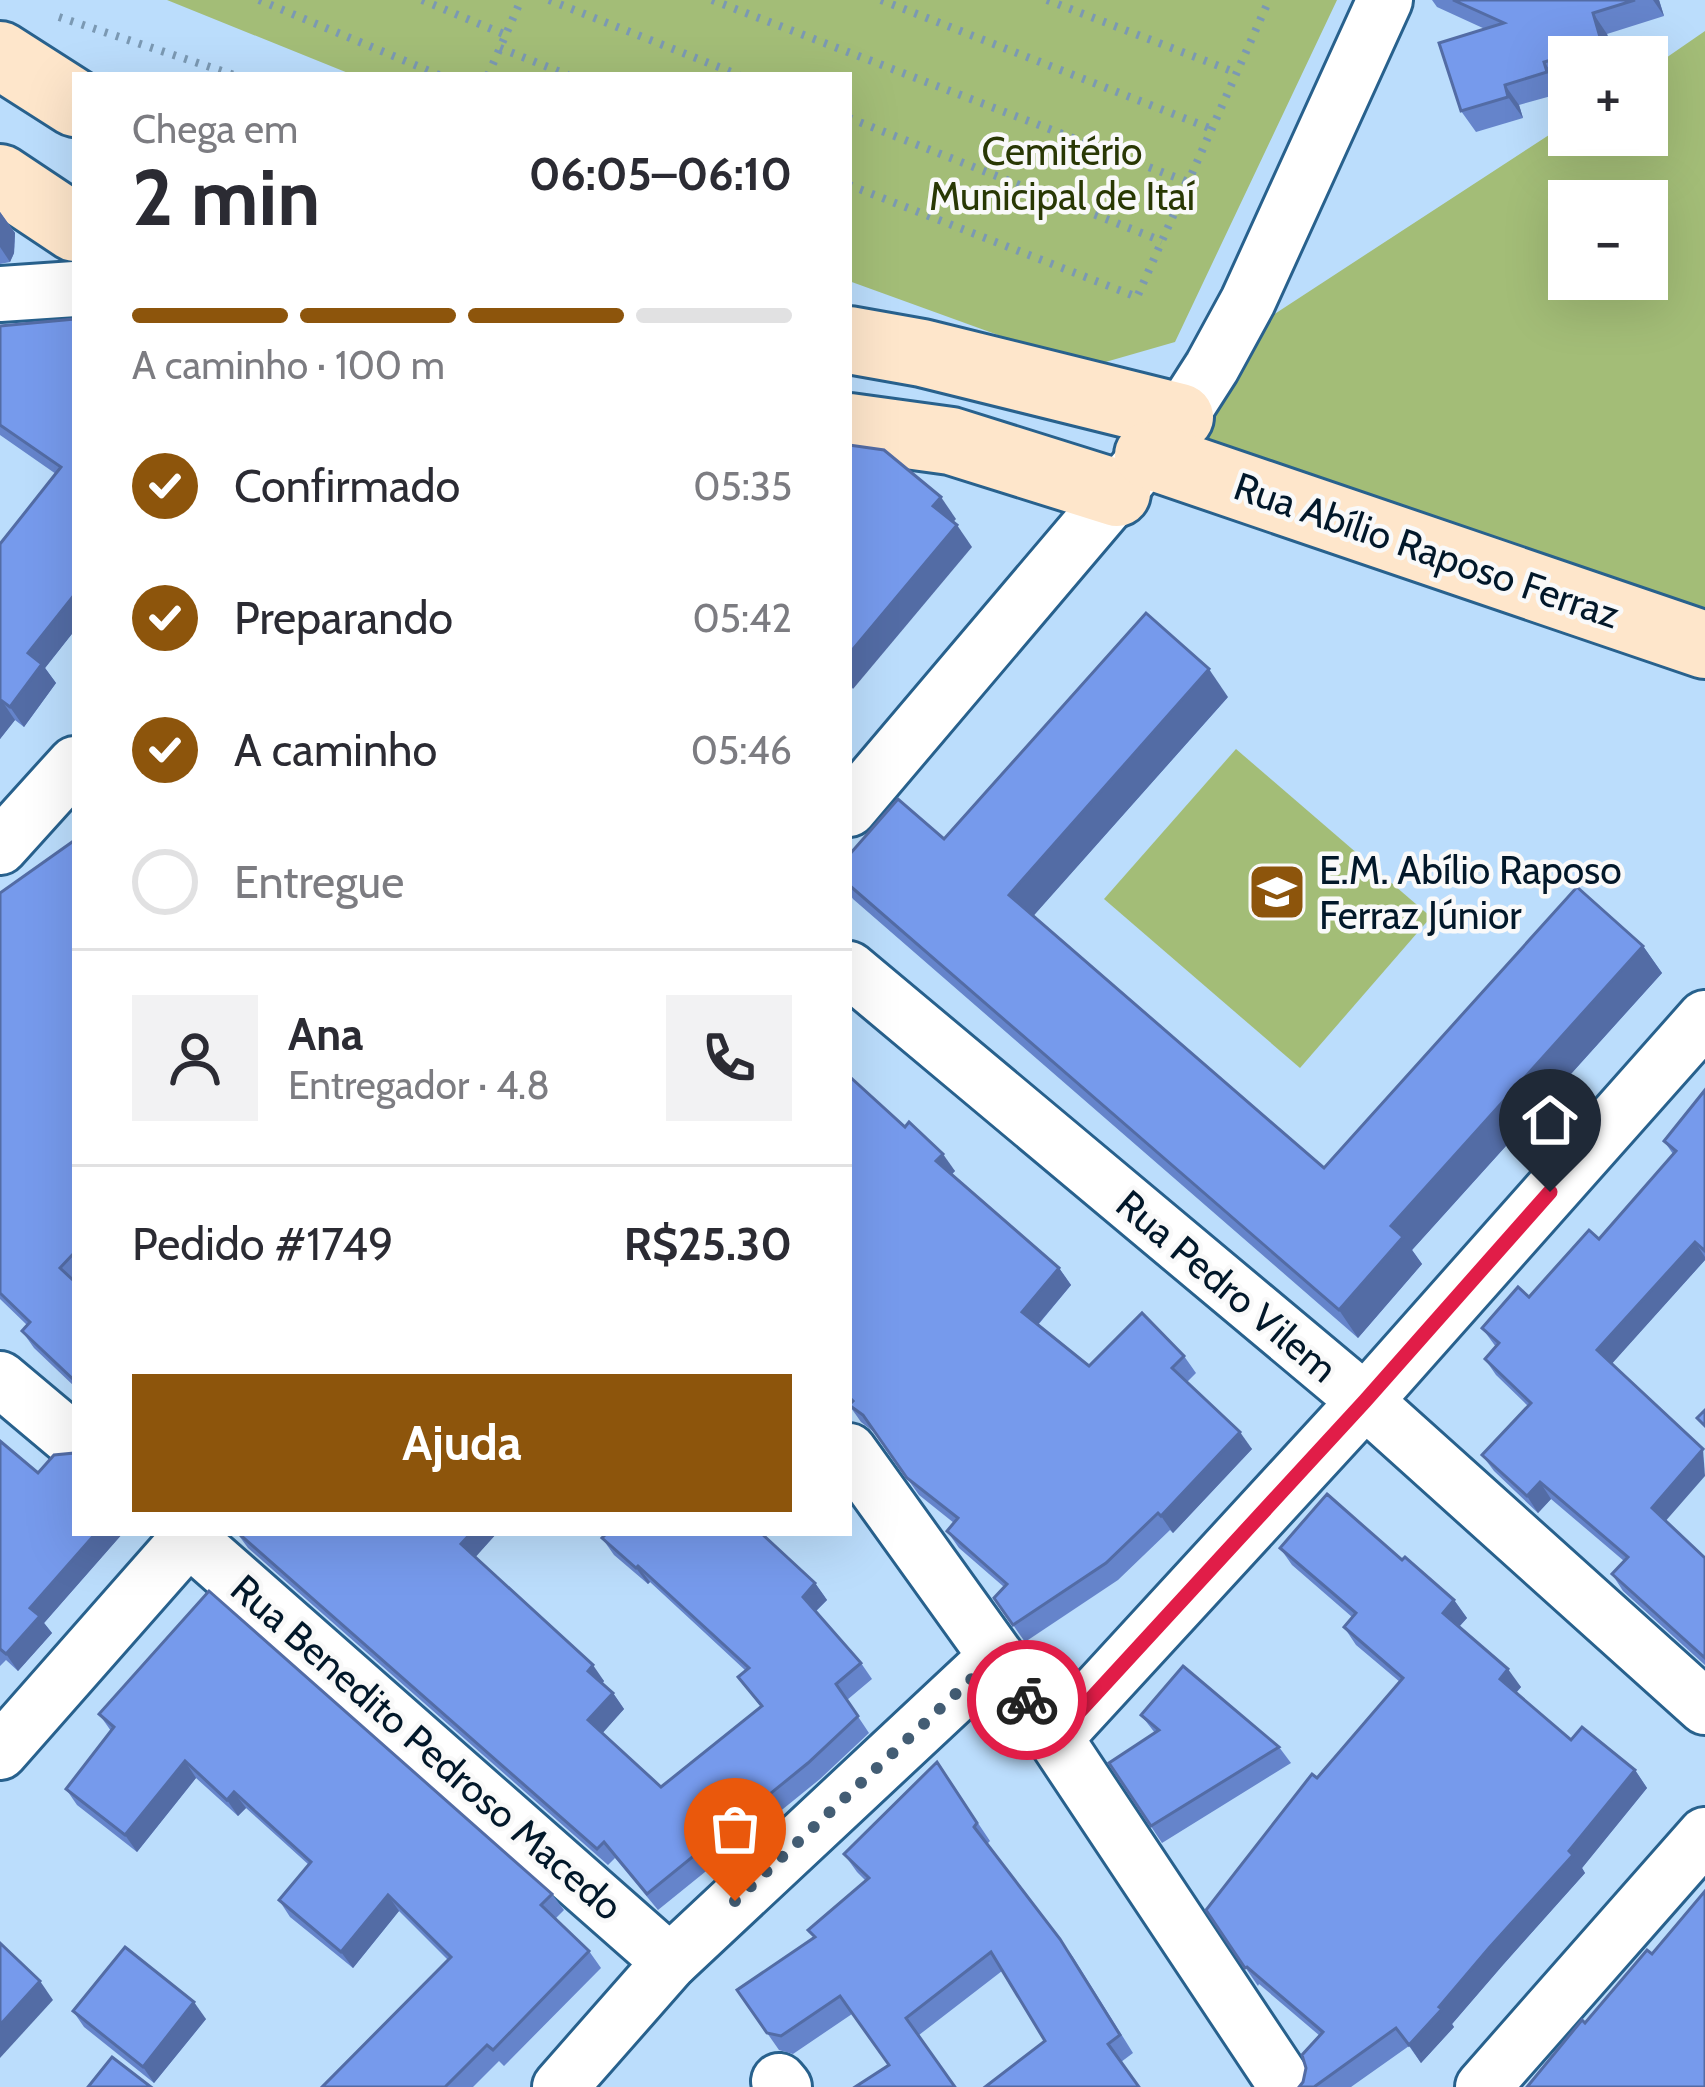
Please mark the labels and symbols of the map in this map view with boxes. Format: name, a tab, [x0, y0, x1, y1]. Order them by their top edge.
park label: Cemitério Municipal de Itaí	[929, 127, 1195, 220]
street label: Rua Abílio Raposo Ferraz	[1228, 461, 1626, 639]
place label: E.M. Abílio Raposo Ferraz Júnior	[1319, 846, 1622, 939]
school or university icon: E.M. Abílio Raposo Ferraz Júnior	[1246, 861, 1308, 923]
pin	[1499, 1069, 1601, 1192]
street label: Rua Pedro Vilem	[1107, 1180, 1347, 1392]
street label: Rua Benedito Pedroso Macedo	[222, 1564, 632, 1930]
courier	[967, 1640, 1087, 1760]
pin	[684, 1778, 786, 1901]

